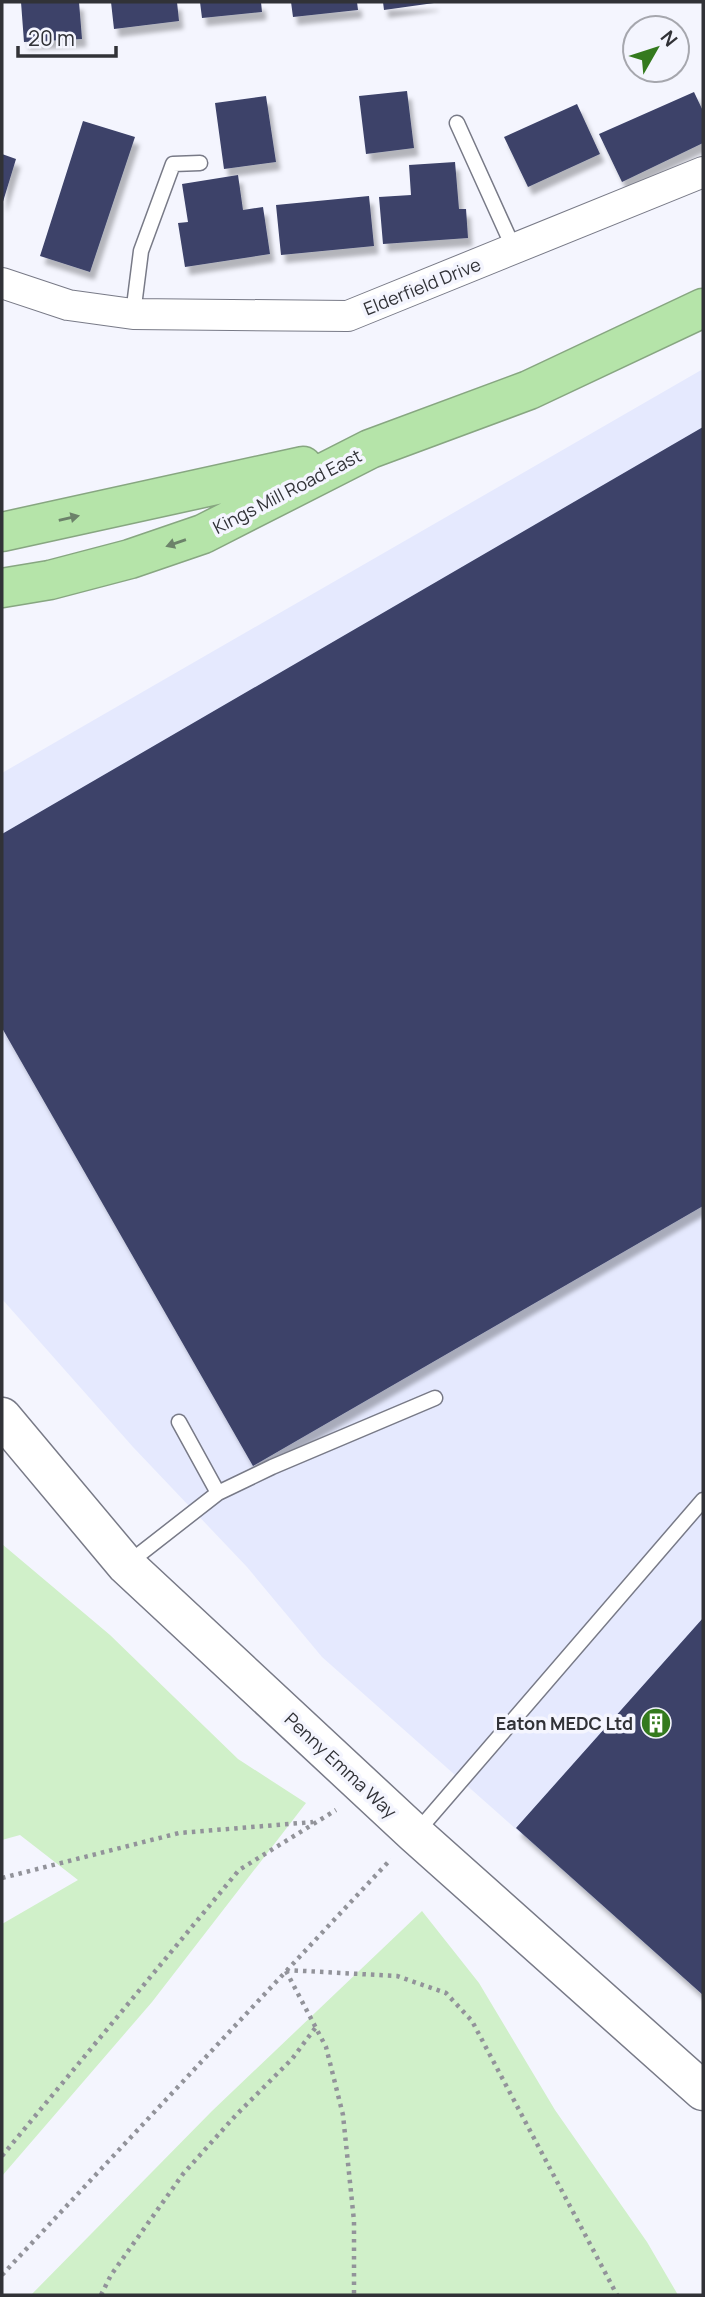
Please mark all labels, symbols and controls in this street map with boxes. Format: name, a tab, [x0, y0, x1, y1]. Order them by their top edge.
scale bar	[18, 14, 116, 58]
north arrow	[621, 14, 691, 84]
text: 20 m	[28, 24, 75, 52]
text: N	[655, 25, 684, 52]
street label: Elderfield Drive	[360, 252, 484, 320]
street label: Kings Mill Road East	[209, 443, 365, 539]
one-way arrow	[58, 512, 80, 523]
one-way arrow	[166, 538, 187, 549]
building icon: Eaton MEDC Ltd	[639, 1706, 673, 1740]
street label: Penny Emma Way	[280, 1707, 402, 1823]
place label: Eaton MEDC Ltd	[496, 1711, 633, 1735]

